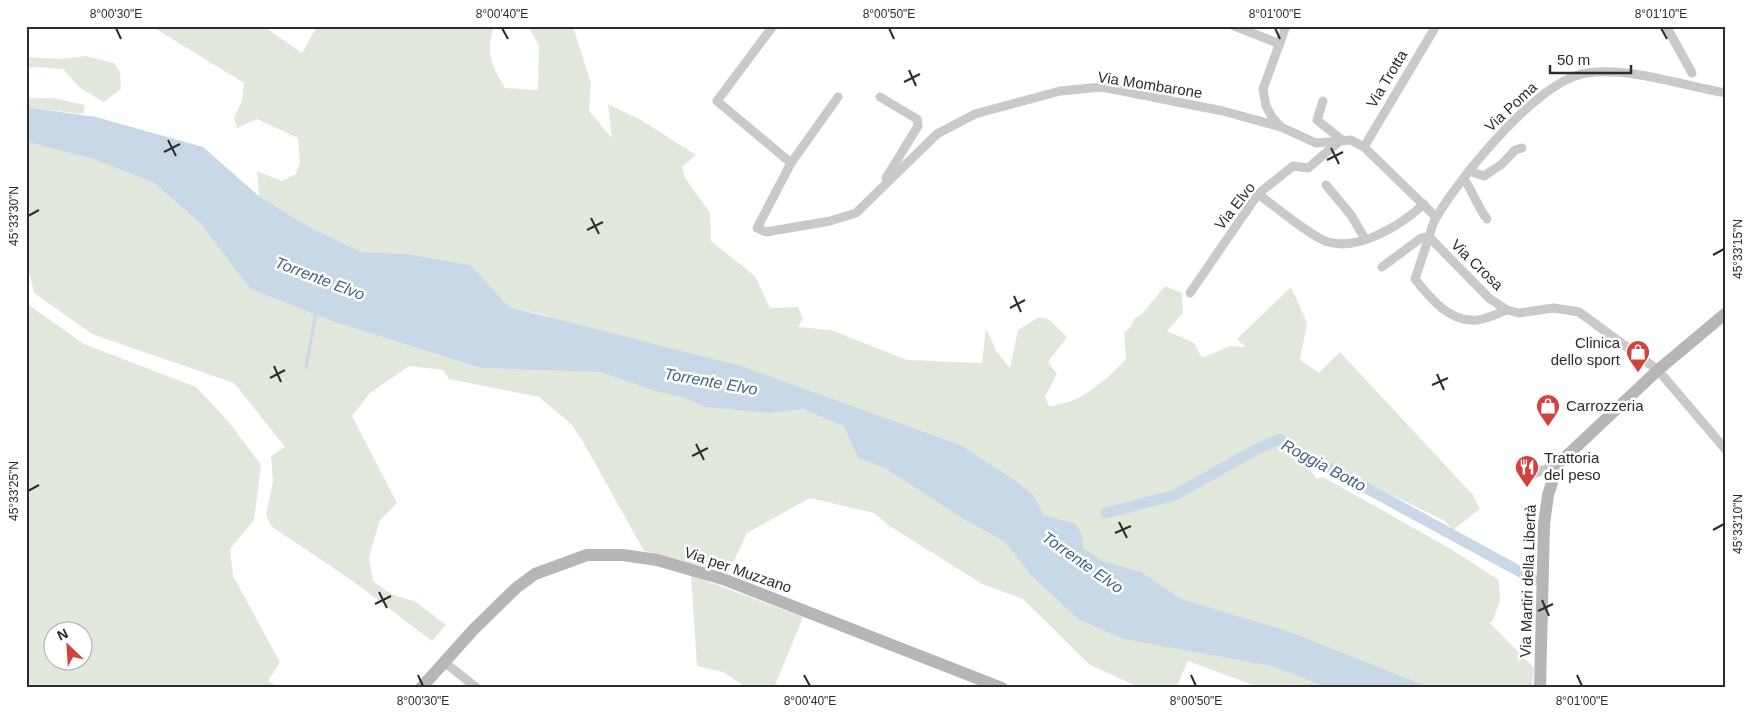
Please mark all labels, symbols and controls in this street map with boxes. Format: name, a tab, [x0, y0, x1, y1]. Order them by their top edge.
text: 8°00'30"E	[90, 7, 142, 21]
text: 8°00'40"E	[476, 7, 528, 21]
text: 8°00'50"E	[863, 7, 915, 21]
text: 8°01'00"E	[1249, 7, 1301, 21]
text: 8°01'10"E	[1635, 7, 1687, 21]
scale bar	[1550, 42, 1631, 74]
street label: Via Trotta	[1363, 46, 1411, 111]
text: 50 m	[1557, 51, 1590, 68]
street label: Via Mombarone	[1097, 68, 1204, 101]
street label: Via Poma	[1481, 78, 1541, 135]
street label: Via Elvo	[1211, 179, 1258, 233]
text: 45°33'30"N	[7, 186, 21, 246]
text: 45°33'15"N	[1731, 219, 1745, 279]
street label: Via Crosa	[1448, 236, 1507, 294]
water label: Torrente Elvo	[273, 254, 367, 303]
place label: Clinica dello sport	[1551, 334, 1621, 368]
shop icon: Clinica dello sport	[1625, 339, 1651, 373]
water label: Torrente Elvo	[663, 365, 759, 398]
shop icon: Carrozzeria	[1535, 393, 1561, 427]
place label: Carrozzeria	[1566, 397, 1644, 414]
water label: Roggia Botto	[1279, 436, 1369, 495]
place label: Trattoria del peso	[1544, 449, 1601, 483]
restaurant icon: Trattoria del peso	[1514, 454, 1540, 488]
text: 45°33'25"N	[7, 461, 21, 521]
text: 45°33'10"N	[1731, 494, 1745, 554]
street label: Via Martiri della Libertà	[1516, 504, 1539, 658]
water label: Torrente Elvo	[1039, 528, 1126, 597]
street label: Via per Muzzano	[682, 543, 794, 596]
north arrow	[42, 622, 92, 672]
text: N	[55, 625, 70, 644]
text: 8°00'30"E	[397, 694, 449, 708]
text: 8°00'40"E	[784, 694, 836, 708]
text: 8°00'50"E	[1170, 694, 1222, 708]
text: 8°01'00"E	[1556, 694, 1608, 708]

